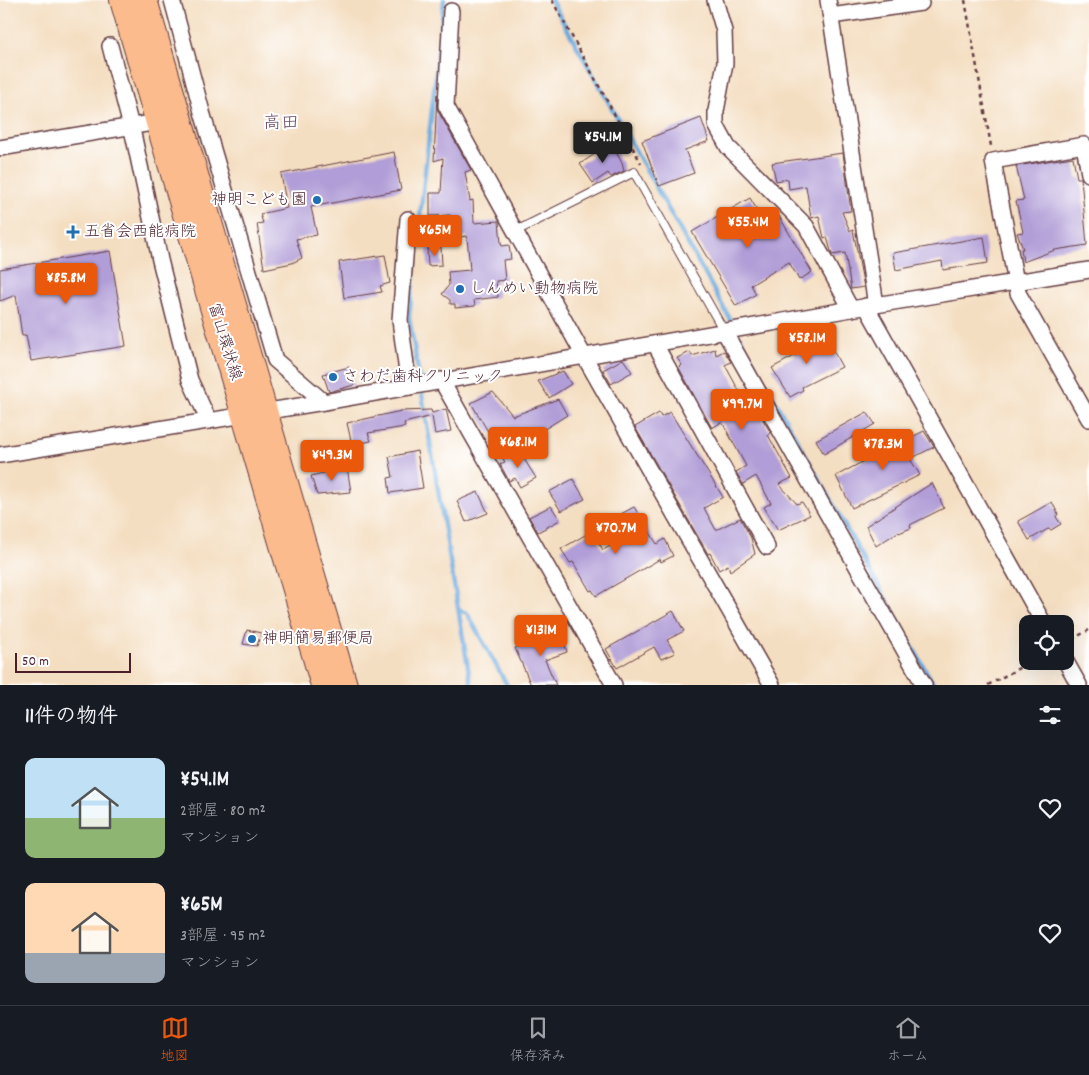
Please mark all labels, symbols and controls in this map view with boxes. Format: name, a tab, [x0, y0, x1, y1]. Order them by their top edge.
district label: 高田	[263, 112, 299, 137]
pin: ¥54.1M	[562, 121, 644, 164]
text: ¥54.1M	[584, 126, 622, 149]
place label: 神明こども園	[211, 189, 307, 212]
marker: 神明こども園	[311, 194, 323, 206]
pin: ¥55.4M	[707, 206, 789, 249]
text: ¥55.4M	[727, 211, 769, 234]
pin: ¥65M	[405, 214, 465, 257]
text: ¥65M	[419, 219, 451, 242]
place label: 五省会西能病院	[84, 221, 196, 244]
marker: 五省会西能病院	[66, 225, 80, 239]
pin: ¥85.8M	[25, 262, 107, 305]
text: ¥85.8M	[46, 267, 86, 290]
place label: しんめい動物病院	[470, 278, 598, 301]
marker: しんめい動物病院	[454, 283, 466, 295]
street label: 富山環状線	[201, 300, 247, 384]
pin: ¥58.1M	[766, 322, 848, 365]
text: ¥58.1M	[788, 327, 826, 350]
place label: さわだ歯科クリニック	[343, 366, 503, 389]
marker: さわだ歯科クリニック	[327, 371, 339, 383]
pin: ¥99.7M	[701, 388, 783, 431]
text: ¥99.7M	[722, 393, 762, 416]
pin: ¥68.1M	[477, 426, 559, 469]
pin: ¥78.3M	[842, 428, 924, 471]
text: ¥68.1M	[499, 431, 537, 454]
text: ¥78.3M	[863, 433, 903, 456]
pin: ¥49.3M	[291, 440, 373, 482]
text: ¥49.3M	[312, 444, 352, 467]
pin: ¥70.7M	[575, 512, 657, 555]
text: ¥70.7M	[596, 517, 636, 540]
pin: ¥131M	[506, 614, 576, 657]
map controls	[1019, 615, 1074, 670]
button: locate	[1019, 615, 1074, 670]
text: ¥131M	[525, 619, 557, 642]
place label: 神明簡易郵便局	[262, 628, 374, 651]
marker: 神明簡易郵便局	[246, 633, 258, 645]
scale bar	[15, 650, 131, 673]
text: 50 m	[22, 652, 49, 672]
icon: filters	[1036, 701, 1064, 729]
text: 11件の物件	[25, 703, 118, 733]
text: ¥54.1M	[180, 766, 229, 796]
icon: home	[65, 778, 125, 838]
icon: heart	[1036, 794, 1064, 822]
text: 2部屋 · 80 m²	[180, 800, 266, 823]
text: マンション	[180, 827, 259, 850]
text: ¥65M	[180, 891, 222, 921]
icon: home	[65, 903, 125, 963]
icon: heart	[1036, 919, 1064, 947]
text: 3部屋 · 95 m²	[180, 925, 265, 948]
text: マンション	[180, 952, 259, 975]
tab: 地図	[161, 1014, 189, 1067]
tab: 保存済み	[510, 1014, 566, 1067]
tab: ホーム	[887, 1014, 928, 1067]

